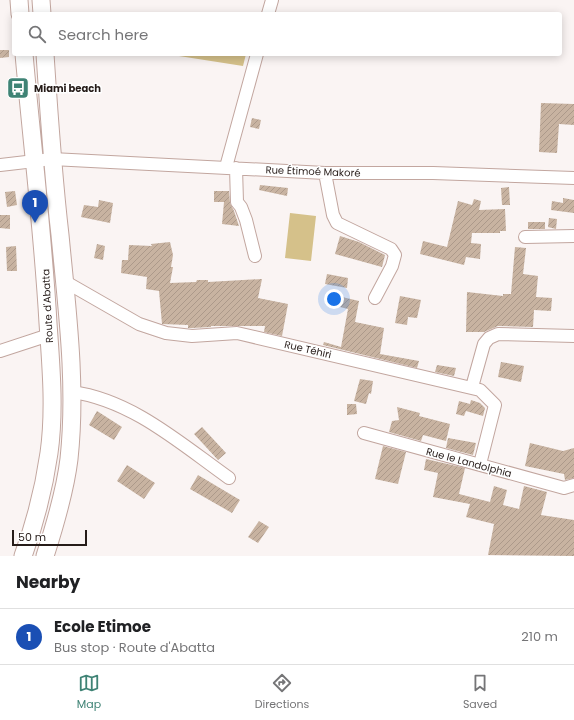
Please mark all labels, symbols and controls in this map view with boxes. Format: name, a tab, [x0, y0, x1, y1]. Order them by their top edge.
search box	[12, 12, 562, 56]
icon: search	[26, 23, 48, 45]
text: Search here	[58, 24, 148, 45]
bus stop icon: Miami beach	[5, 75, 31, 101]
place label: Miami beach	[34, 81, 101, 96]
street label: Rue Étimoé Makoré	[265, 162, 361, 181]
pin: 1	[22, 190, 48, 223]
street label: Route d'Abatta	[38, 269, 57, 343]
your location	[324, 289, 344, 309]
street label: Rue Téhiri	[283, 337, 333, 362]
street label: Rue le Landolphia	[424, 444, 513, 481]
scale bar	[12, 528, 87, 547]
text: 50 m	[18, 529, 46, 545]
text: Nearby	[16, 570, 80, 594]
text: Ecole Etimoe	[54, 616, 151, 637]
text: 1	[27, 627, 31, 646]
text: 210 m	[521, 627, 558, 646]
text: Bus stop · Route d'Abatta	[54, 638, 215, 657]
tab: Map	[77, 672, 101, 713]
tab: Directions	[255, 672, 309, 713]
tab: Saved	[463, 672, 497, 713]

